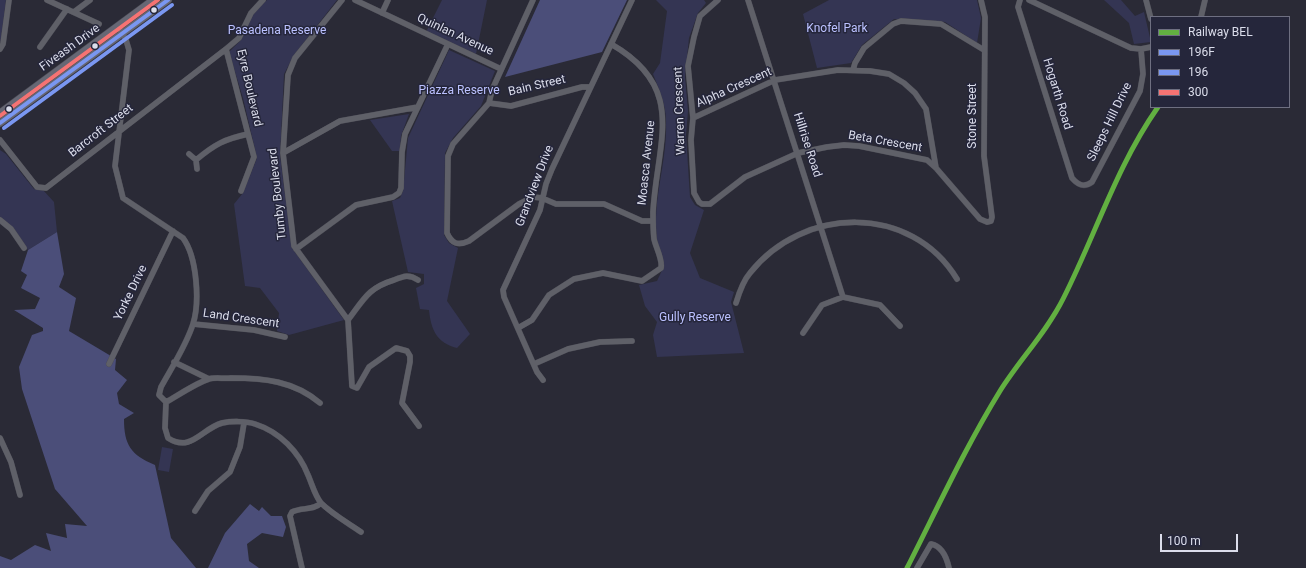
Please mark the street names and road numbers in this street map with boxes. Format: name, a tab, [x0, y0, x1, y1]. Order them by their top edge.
street label: Quinlan Avenue	[414, 11, 496, 59]
street label: Fiveash Drive	[37, 21, 103, 75]
street label: Eyre Boulevard	[233, 48, 265, 128]
street label: Hogarth Road	[1039, 56, 1075, 132]
street label: Alpha Crescent	[694, 65, 774, 111]
street label: Warren Crescent	[671, 67, 689, 155]
street label: Bain Street	[507, 72, 567, 100]
street label: Sleeps Hill Drive	[1085, 80, 1135, 164]
street label: Stone Street	[966, 83, 980, 149]
street label: Barcroft Street	[66, 101, 136, 161]
street label: Hillrise Road	[790, 111, 824, 179]
street label: Moasca Avenue	[635, 120, 659, 206]
street label: Beta Crescent	[847, 128, 923, 156]
street label: Grandview Drive	[513, 143, 557, 229]
street label: Tumby Boulevard	[266, 147, 290, 241]
street label: Yorke Drive	[111, 263, 151, 323]
street label: Land Crescent	[202, 307, 280, 331]

